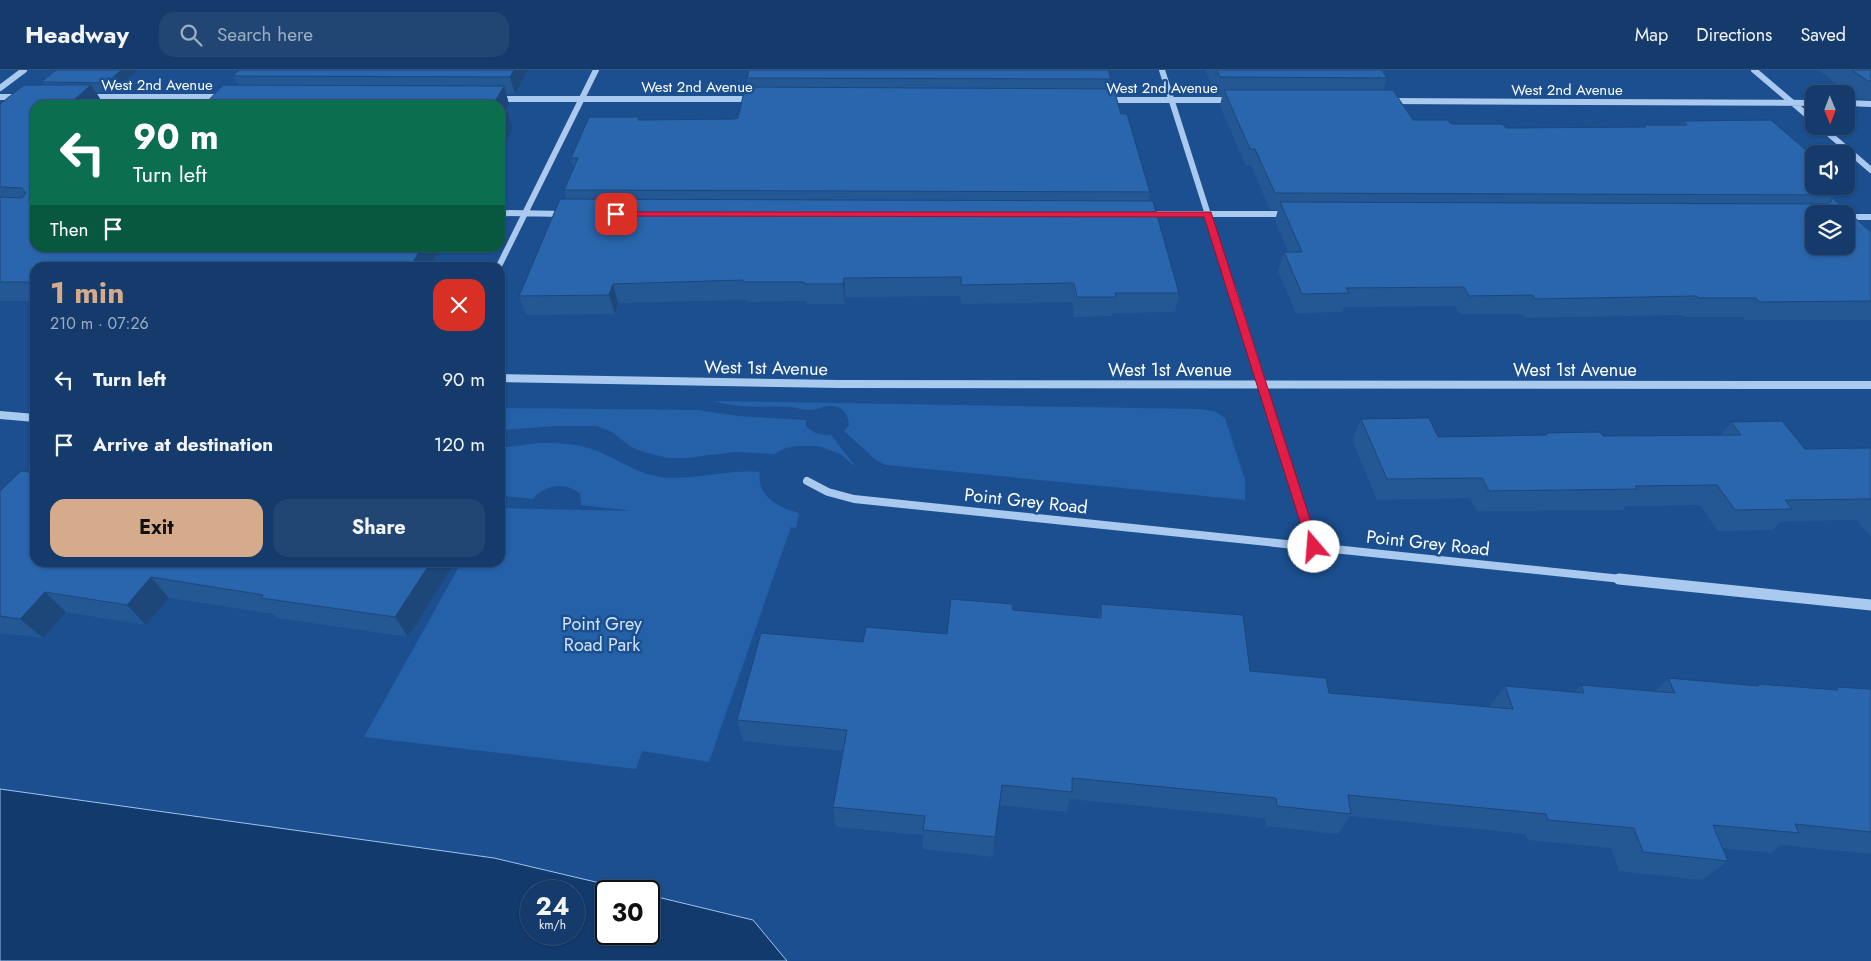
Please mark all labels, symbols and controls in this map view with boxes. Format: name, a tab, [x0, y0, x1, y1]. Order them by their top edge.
search box	[159, 12, 509, 57]
text: Headway	[25, 17, 129, 52]
icon: search	[177, 21, 205, 49]
text: Search here	[217, 21, 313, 48]
text: Map	[1635, 22, 1668, 48]
text: Directions	[1696, 22, 1772, 48]
text: Saved	[1800, 22, 1846, 48]
street label: West 2nd Avenue	[101, 74, 213, 96]
street label: West 2nd Avenue	[641, 76, 753, 98]
street label: West 2nd Avenue	[1106, 77, 1218, 99]
street label: West 2nd Avenue	[1511, 79, 1623, 101]
north arrow	[1805, 85, 1855, 135]
map controls	[1805, 85, 1855, 255]
text: 90 m	[133, 112, 219, 162]
icon: left	[50, 120, 115, 185]
button: sound	[1805, 145, 1855, 195]
text: Turn left	[133, 158, 207, 190]
pin	[595, 193, 637, 235]
icon: arrive	[602, 200, 630, 228]
button: layers	[1805, 205, 1855, 255]
icon: arrive	[99, 215, 127, 243]
text: Then	[50, 216, 89, 243]
text: 1 min	[50, 271, 124, 314]
button: close	[433, 279, 485, 331]
text: 210 m · 07:26	[50, 312, 149, 335]
street label: West 1st Avenue	[704, 354, 828, 382]
street label: West 1st Avenue	[1108, 357, 1232, 383]
street label: West 1st Avenue	[1513, 357, 1637, 383]
icon: left	[50, 366, 78, 394]
text: Turn left	[93, 366, 166, 393]
text: 90 m	[442, 366, 485, 393]
icon: arrive	[50, 431, 78, 459]
text: Arrive at destination	[93, 431, 273, 458]
text: 120 m	[434, 431, 485, 458]
street label: Point Grey Road	[963, 482, 1089, 520]
button: Exit	[50, 499, 263, 557]
button: Share	[273, 499, 485, 557]
position arrow	[1287, 520, 1339, 572]
street label: Point Grey Road	[1365, 524, 1491, 562]
park label: Point Grey Road Park	[562, 611, 642, 658]
speed limit sign: 30	[595, 880, 660, 945]
text: 24	[536, 888, 569, 924]
text: km/h	[539, 916, 566, 934]

